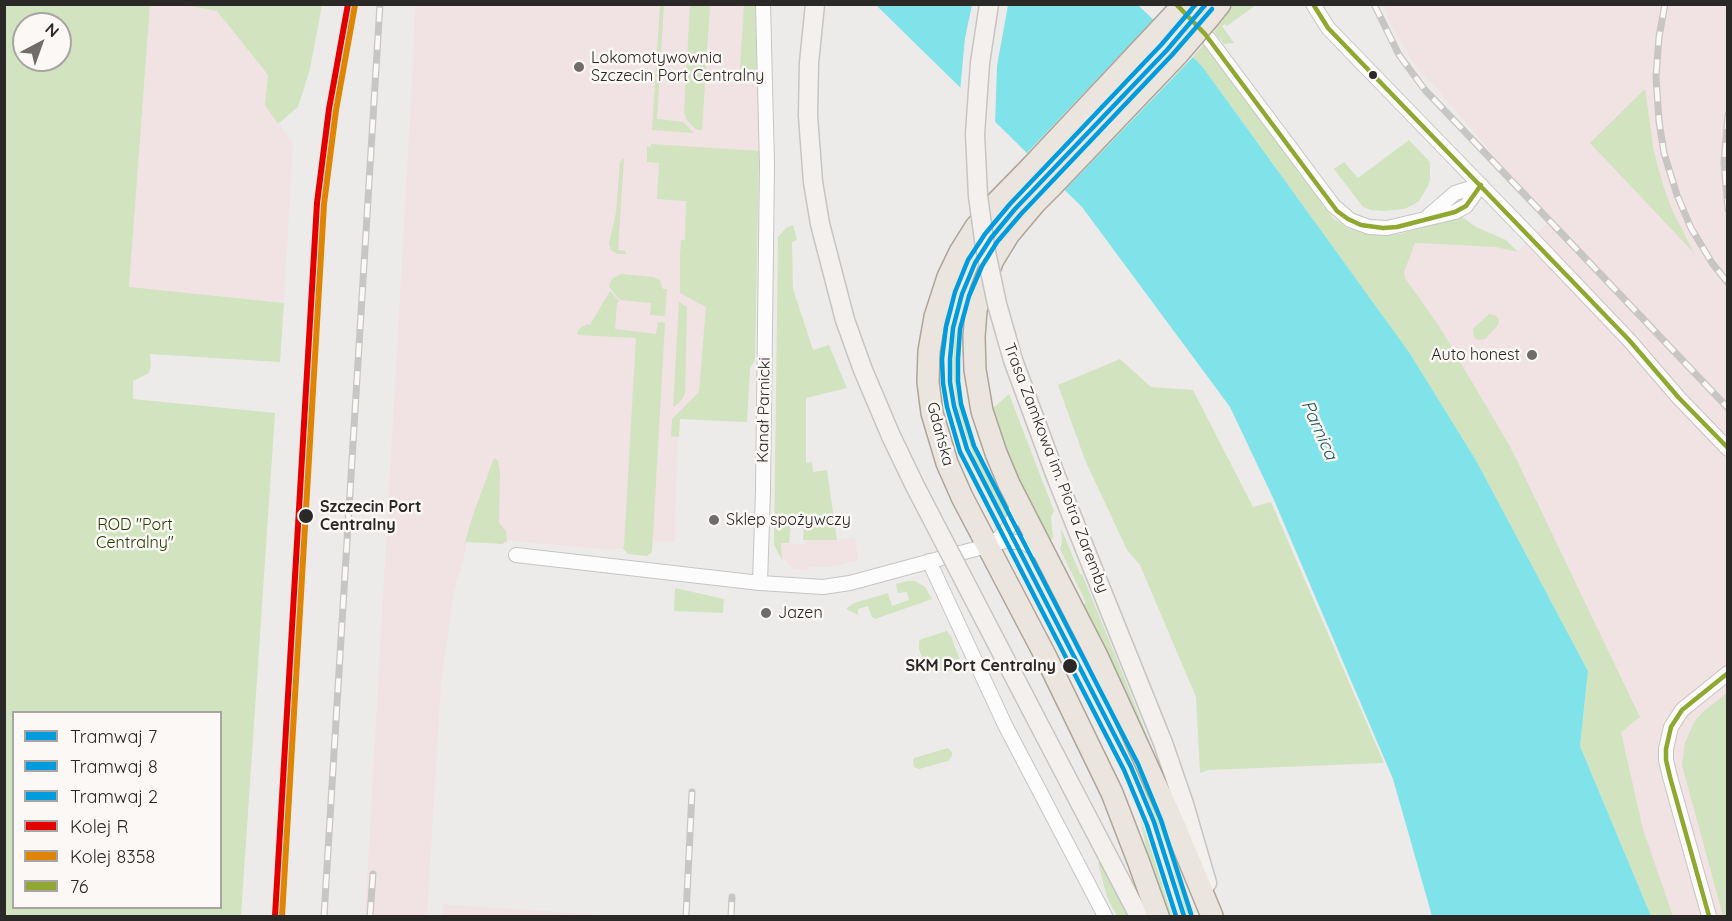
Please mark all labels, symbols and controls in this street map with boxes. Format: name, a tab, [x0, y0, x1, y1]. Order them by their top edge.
north arrow	[12, 12, 72, 72]
text: N	[41, 19, 63, 41]
place label: Lokomotywownia Szczecin Port Centralny	[591, 48, 764, 86]
marker: Lokomotywownia Szczecin Port Centralny	[572, 60, 586, 74]
unlabelled marker	[1367, 69, 1379, 81]
street label: Trasa Zamkowa im. Piotra Zaremby	[999, 340, 1113, 596]
place label: Auto honest	[1431, 345, 1520, 365]
marker: Auto honest	[1525, 348, 1539, 362]
street label: Kanał Parnicki	[753, 357, 775, 463]
water label: Parnica	[1296, 397, 1342, 463]
street label: Gdańska	[922, 400, 958, 468]
place label: Szczecin Port Centralny	[320, 497, 422, 535]
marker: Szczecin Port Centralny	[297, 507, 315, 525]
place label: Sklep spożywczy	[726, 510, 851, 530]
marker: Sklep spożywczy	[707, 513, 721, 527]
park label: ROD "Port Centralny"	[96, 515, 174, 553]
place label: Jazen	[778, 603, 823, 623]
marker: Jazen	[759, 606, 773, 620]
place label: SKM Port Centralny	[905, 656, 1056, 676]
marker: SKM Port Centralny	[1061, 657, 1079, 675]
legend	[12, 711, 222, 909]
text: Tramwaj 7	[70, 725, 157, 748]
text: Tramwaj 8	[70, 755, 158, 778]
text: Tramwaj 2	[70, 785, 158, 808]
text: Kolej R	[70, 815, 129, 838]
text: Kolej 8358	[70, 845, 155, 868]
text: 76	[70, 875, 88, 898]

